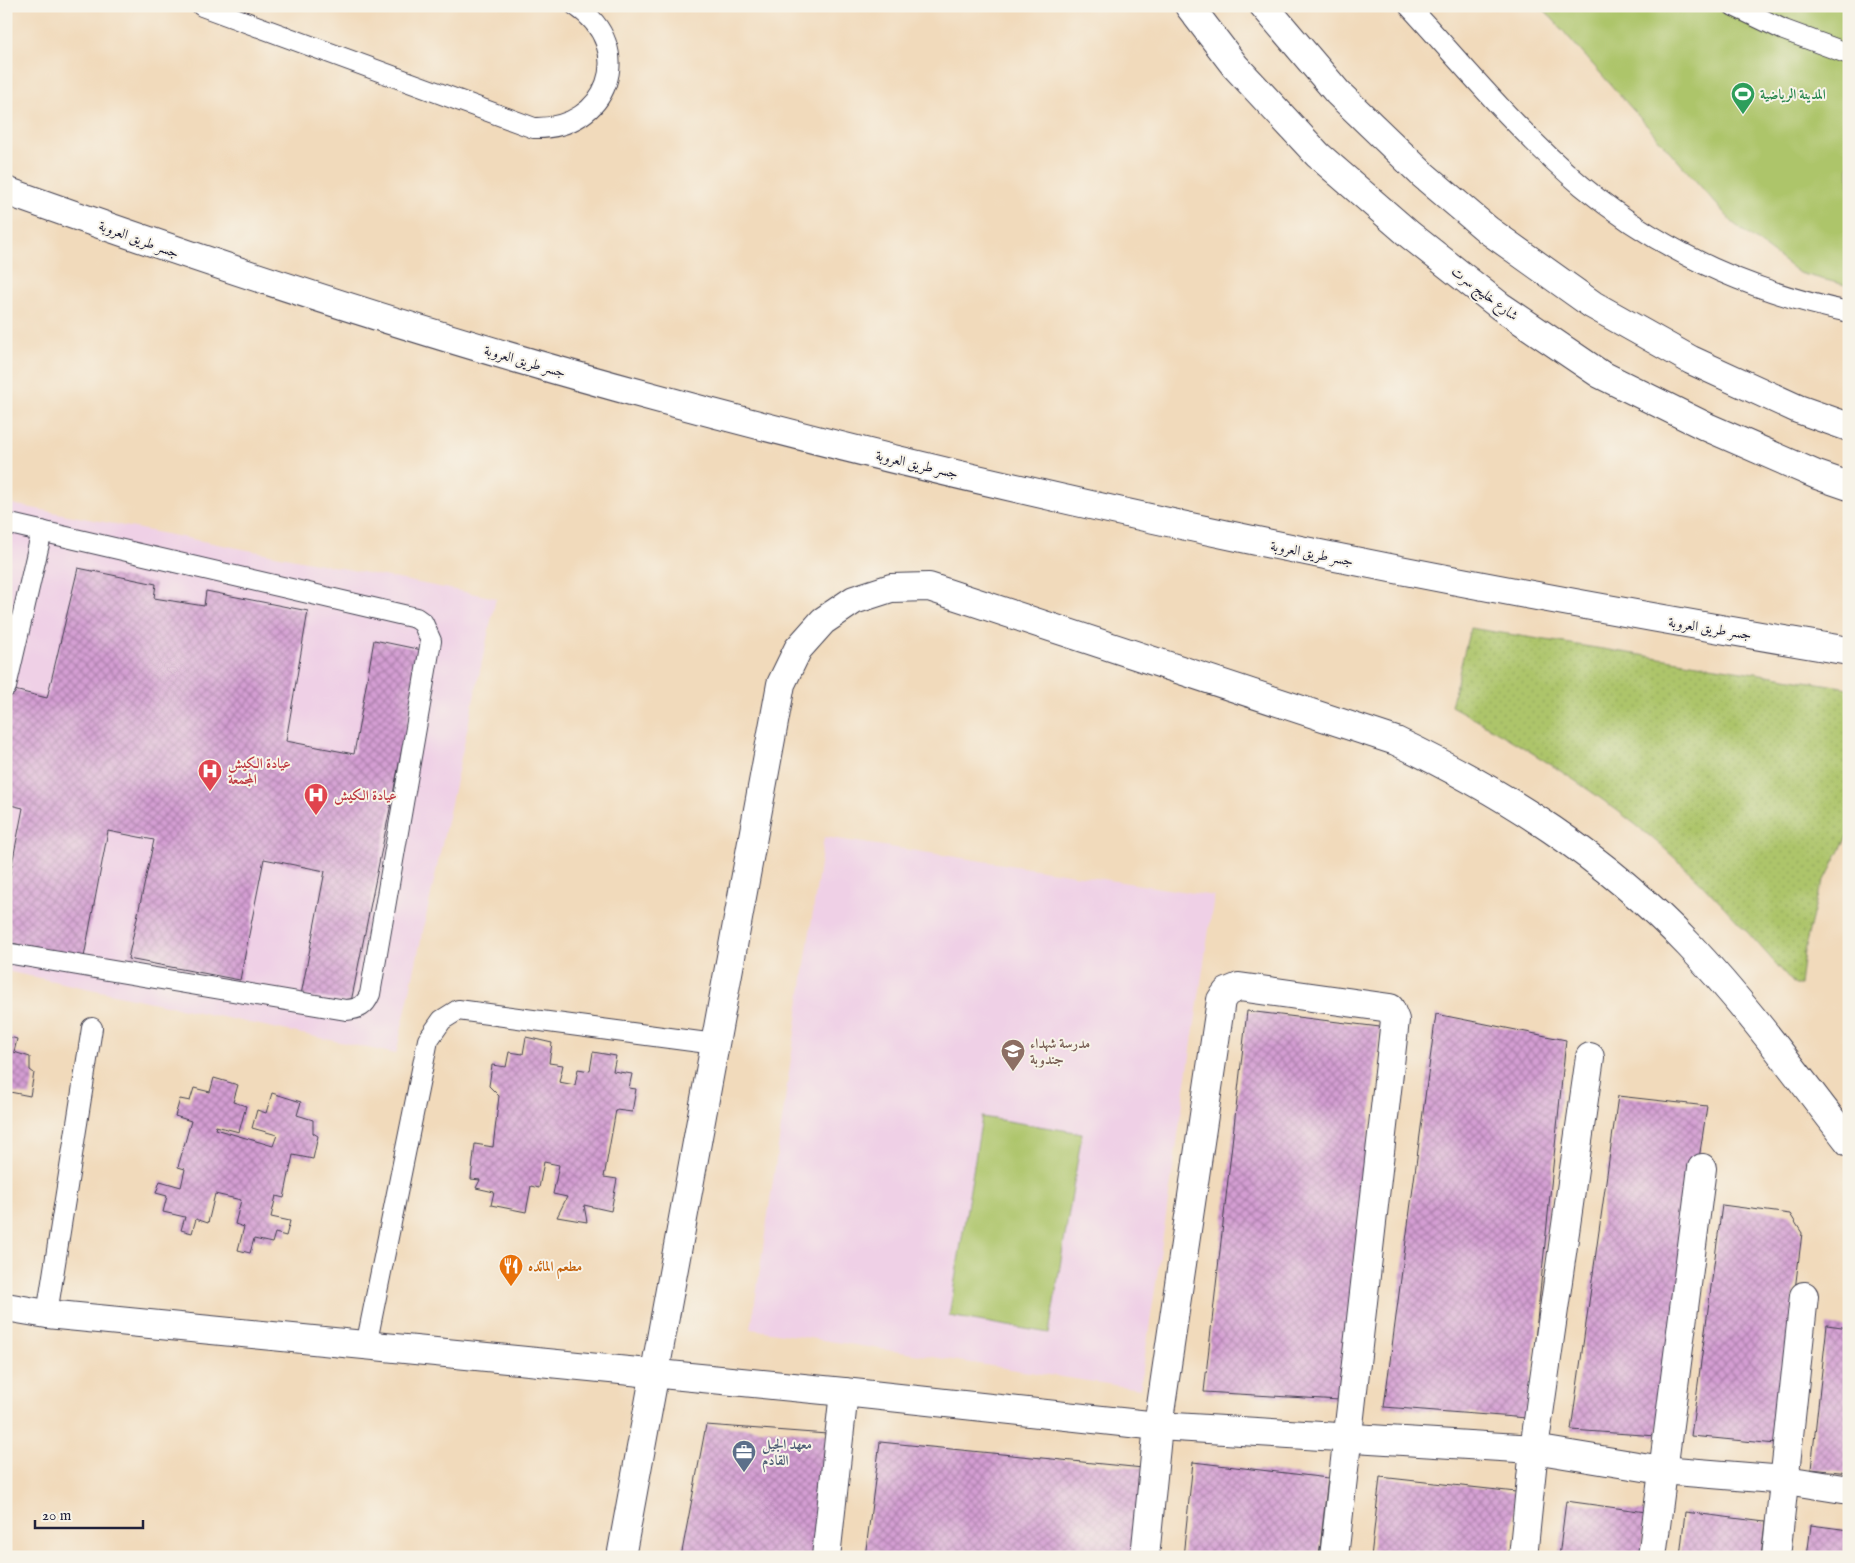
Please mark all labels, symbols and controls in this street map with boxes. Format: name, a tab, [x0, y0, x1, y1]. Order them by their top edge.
sports icon: المدينة الرياضية	[1730, 81, 1756, 115]
place label: المدينة الرياضية	[1760, 86, 1826, 104]
street label: جسر طريق العروبة	[96, 217, 181, 263]
street label: شارع خليج سرت	[1445, 263, 1522, 327]
street label: جسر طريق العروبة	[482, 342, 568, 382]
street label: جسر طريق العروبة	[874, 447, 960, 483]
street label: جسر طريق العروبة	[1269, 537, 1355, 571]
street label: جسر طريق العروبة	[1667, 614, 1753, 644]
place label: عيادة الكيش المجمعة	[228, 755, 291, 789]
hospital icon: عيادة الكيش المجمعة	[197, 758, 223, 792]
hospital icon: عيادة الكيش	[303, 782, 329, 816]
place label: عيادة الكيش	[334, 787, 397, 805]
place label: مدرسة شهداء جندوبة	[1030, 1035, 1090, 1069]
school or university icon: مدرسة شهداء جندوبة	[1000, 1038, 1026, 1072]
restaurant icon: مطعم المائده	[498, 1253, 524, 1287]
place label: مطعم المائده	[528, 1258, 582, 1279]
place label: معهد الجيل القادم	[762, 1436, 812, 1473]
office icon: معهد الجيل القادم	[731, 1439, 757, 1473]
scale bar	[35, 1498, 142, 1530]
text: 20 m	[42, 1506, 72, 1525]

